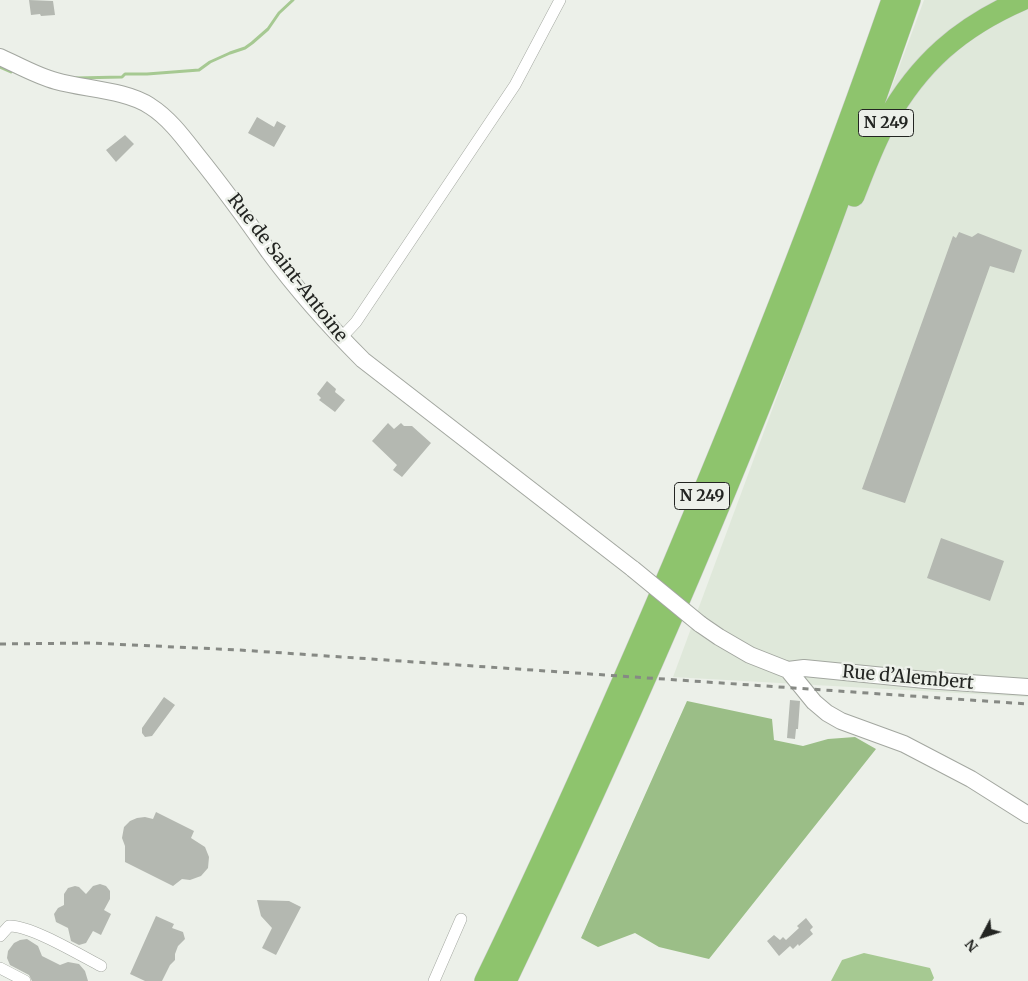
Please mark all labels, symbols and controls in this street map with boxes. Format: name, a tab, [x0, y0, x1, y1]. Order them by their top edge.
road number: N 249	[858, 110, 914, 136]
street label: Rue de Saint-Antoine	[223, 190, 351, 346]
road number: N 249	[674, 482, 730, 510]
street label: Rue d’Alembert	[841, 661, 975, 695]
north arrow	[958, 911, 1008, 961]
text: N	[961, 936, 982, 956]

